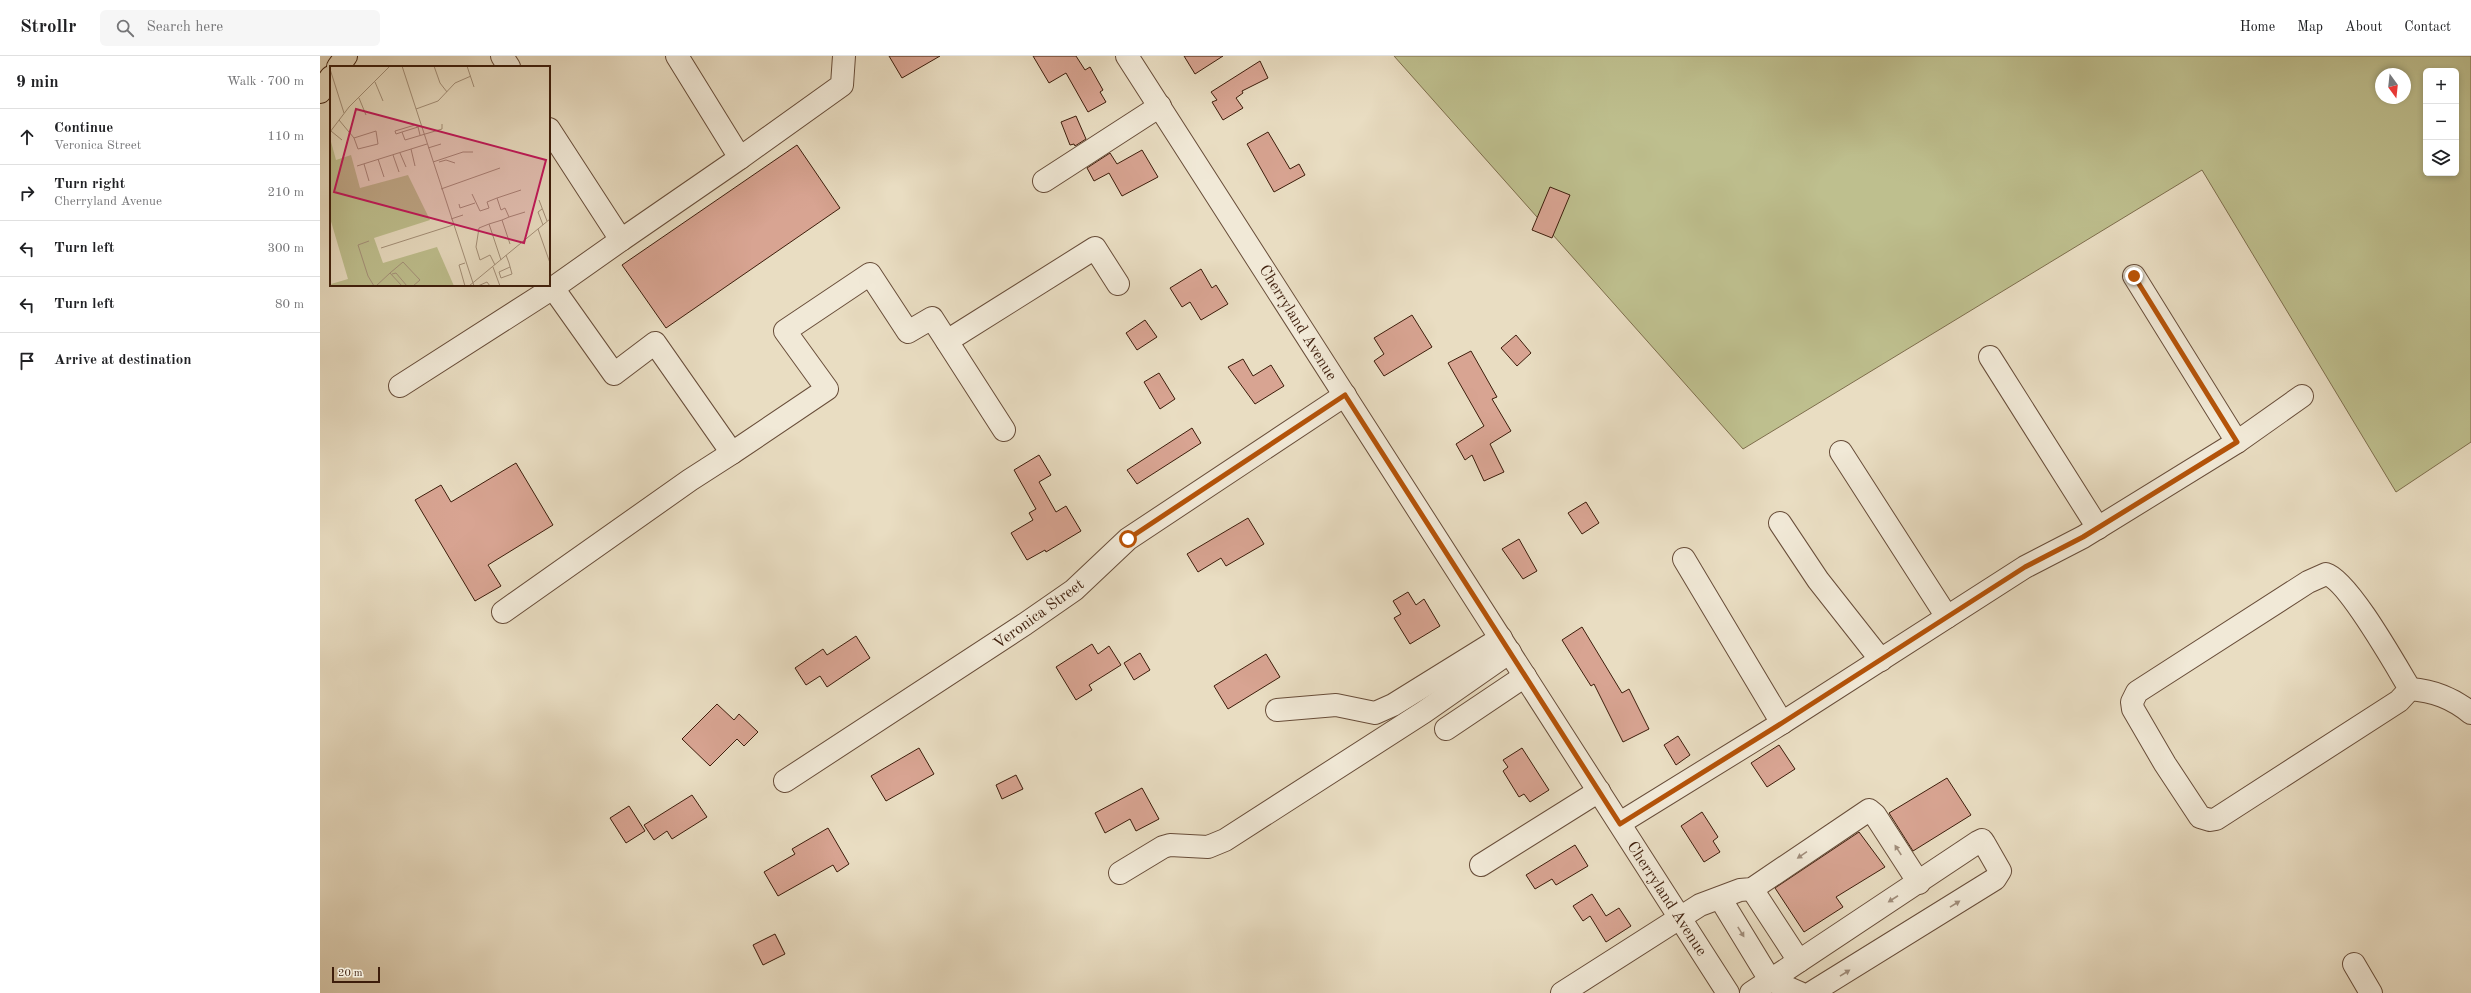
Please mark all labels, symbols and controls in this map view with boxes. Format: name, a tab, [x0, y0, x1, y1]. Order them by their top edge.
search box	[100, 10, 380, 46]
icon: search	[114, 17, 136, 39]
text: Strollr	[20, 18, 76, 37]
text: Search here	[146, 20, 223, 35]
text: Home	[2240, 20, 2275, 34]
text: Map	[2297, 20, 2323, 34]
text: About	[2345, 20, 2382, 34]
text: Contact	[2404, 20, 2451, 34]
inset map	[330, 66, 550, 286]
north arrow	[2375, 68, 2411, 104]
map controls	[2423, 68, 2459, 176]
button: +	[2423, 68, 2459, 104]
text: 9 min	[16, 74, 59, 91]
text: Walk · 700 m	[227, 75, 304, 88]
button: −	[2423, 104, 2459, 140]
text: Continue	[54, 121, 113, 136]
icon: ahead	[16, 126, 38, 148]
text: 110 m	[267, 130, 304, 143]
text: Veronica Street	[54, 139, 141, 152]
button: layers	[2423, 140, 2459, 176]
text: Turn right	[54, 177, 125, 192]
icon: right	[16, 182, 38, 204]
text: 210 m	[267, 186, 304, 199]
text: Cherryland Avenue	[54, 195, 162, 208]
icon: left	[16, 238, 38, 260]
text: Turn left	[54, 241, 114, 256]
text: 300 m	[267, 242, 304, 255]
street label: Cherryland Avenue	[1255, 262, 1339, 384]
route end	[2125, 267, 2143, 285]
icon: left	[16, 294, 38, 316]
text: Turn left	[54, 297, 114, 312]
text: 80 m	[275, 298, 304, 311]
icon: arrive	[16, 350, 38, 372]
text: Arrive at destination	[54, 353, 192, 368]
route start	[1119, 530, 1137, 548]
street label: Veronica Street	[991, 576, 1088, 653]
street label: Cherryland Avenue	[1623, 839, 1709, 959]
one-way arrow	[1894, 845, 1902, 855]
one-way arrow	[1797, 851, 1807, 859]
one-way arrow	[1887, 896, 1899, 903]
one-way arrow	[1950, 900, 1960, 908]
one-way arrow	[1737, 926, 1744, 937]
scale bar	[332, 965, 380, 984]
text: 20 m	[338, 968, 363, 979]
one-way arrow	[1839, 970, 1850, 977]

